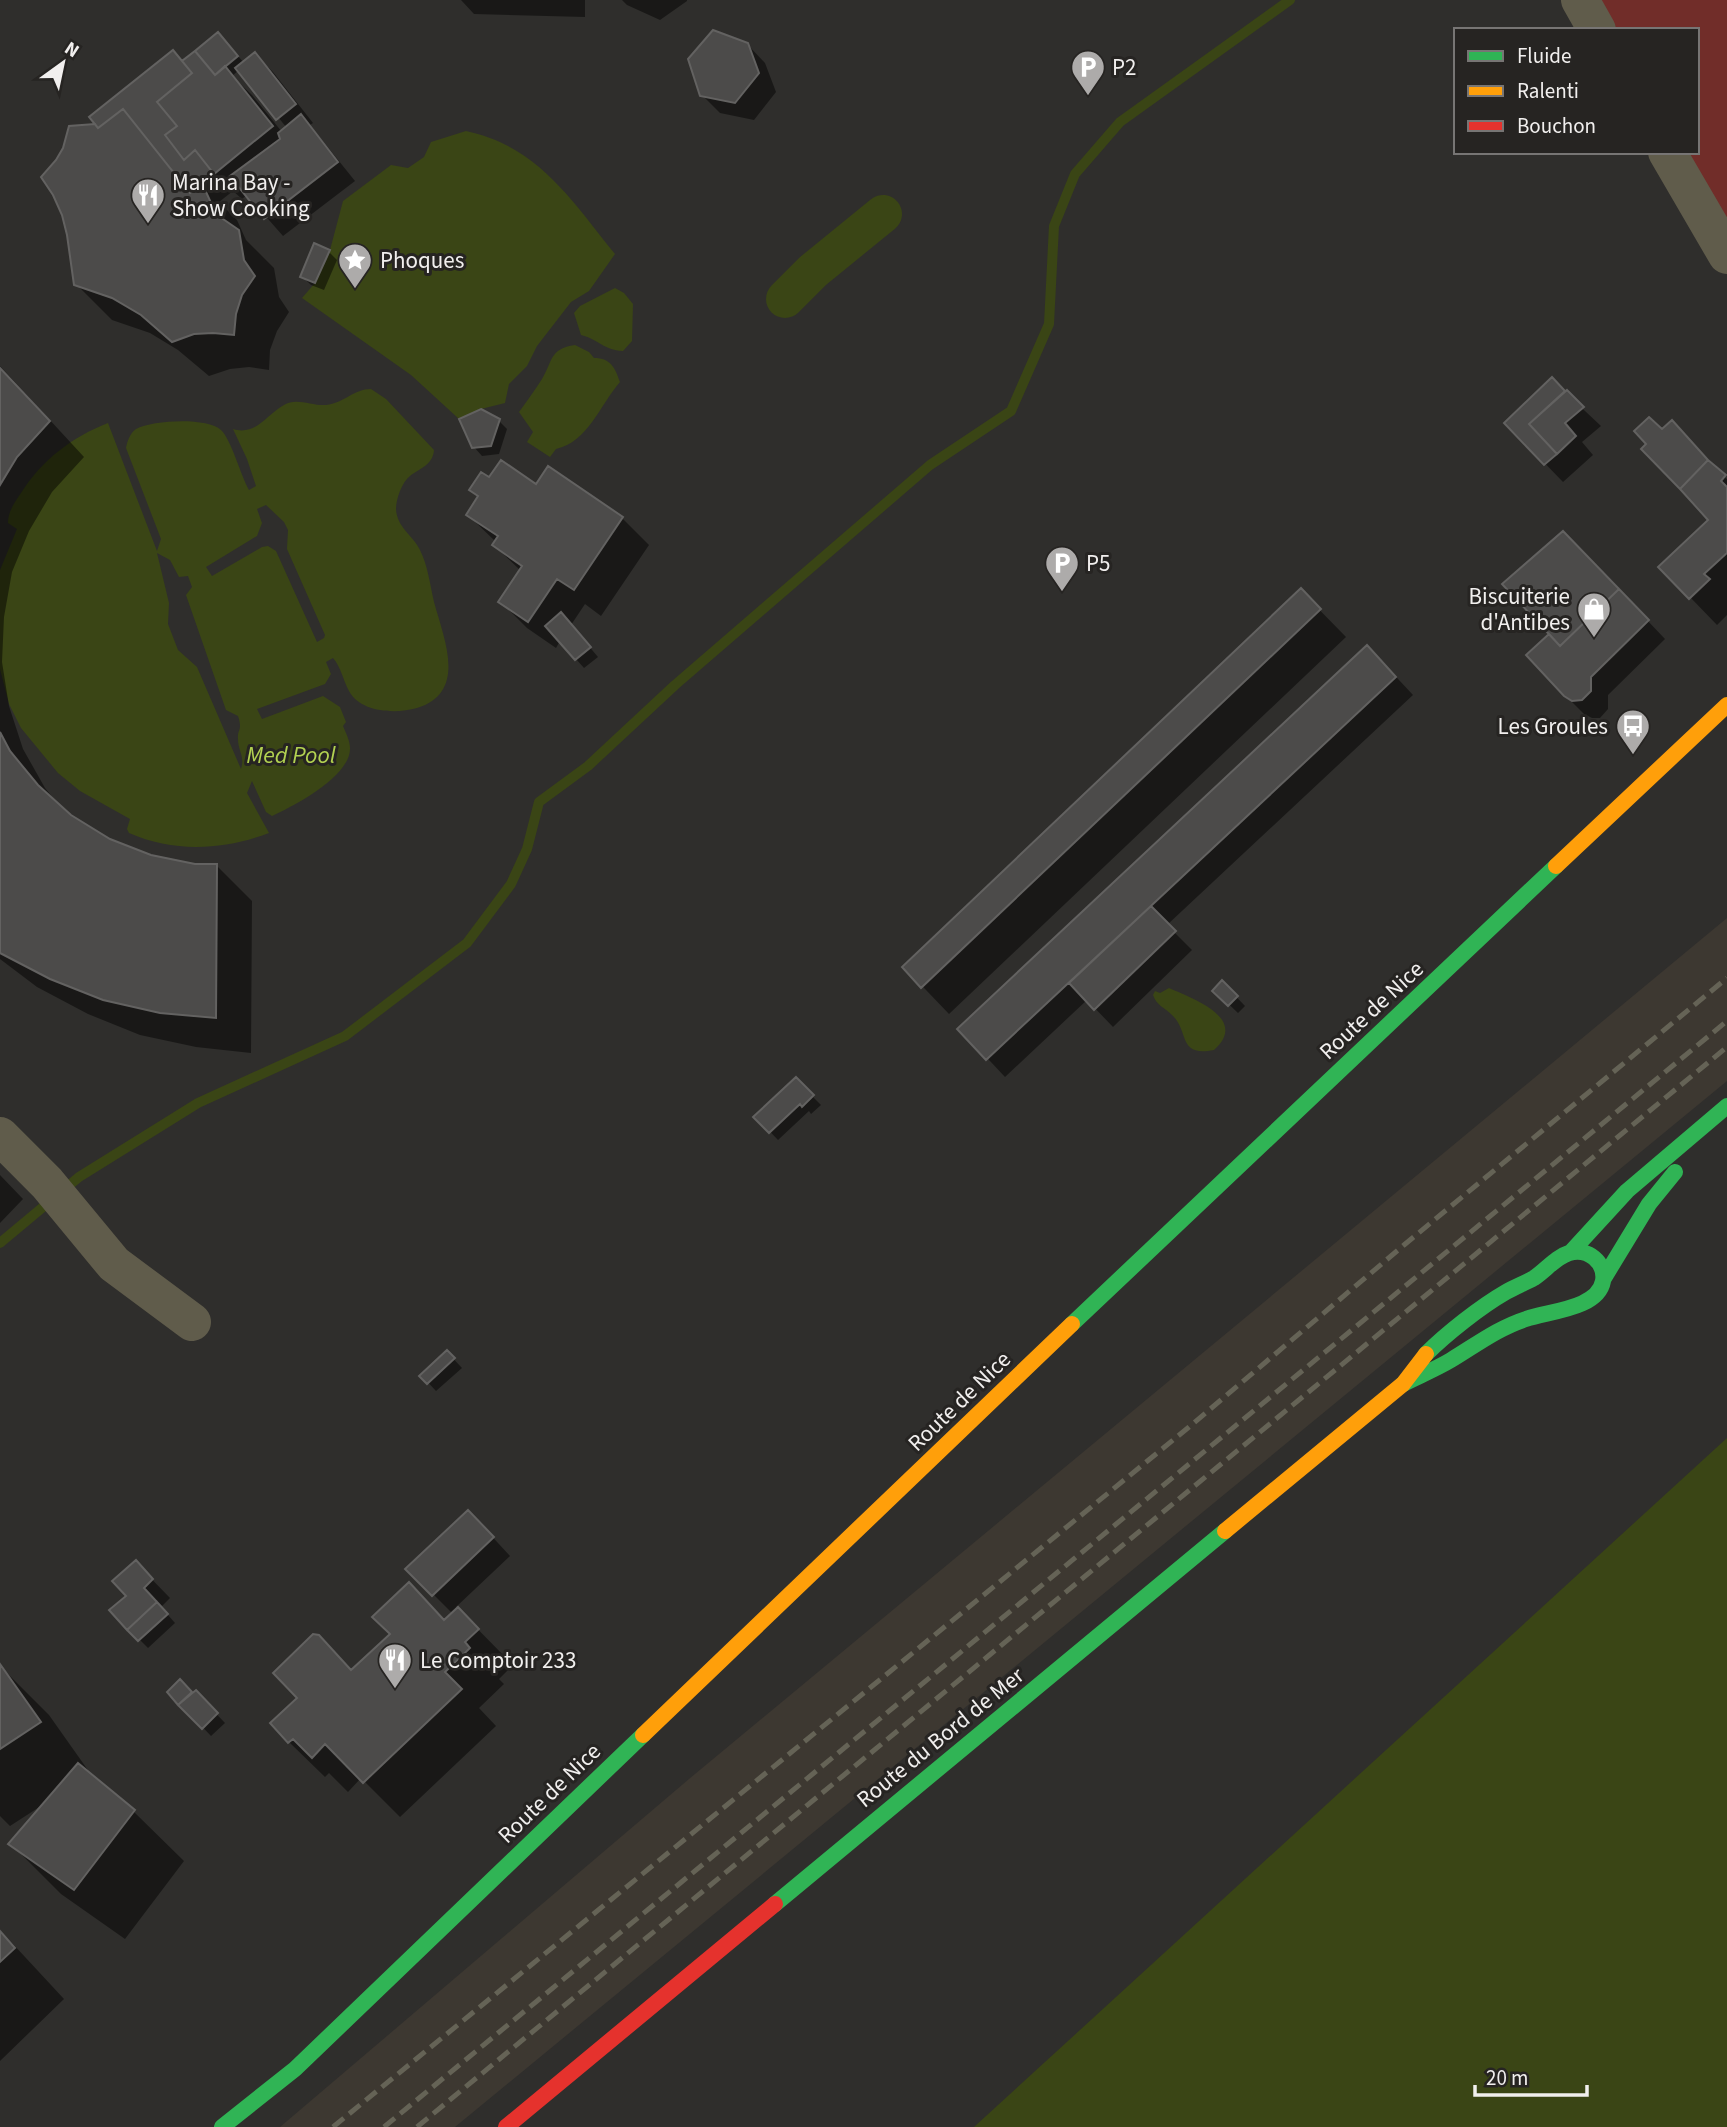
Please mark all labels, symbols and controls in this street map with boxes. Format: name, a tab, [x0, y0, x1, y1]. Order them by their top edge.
north arrow	[28, 28, 98, 98]
legend	[1454, 28, 1699, 154]
text: N	[59, 35, 84, 65]
text: Fluide	[1517, 41, 1571, 71]
parking icon: P2	[1069, 48, 1107, 97]
place label: P2	[1112, 51, 1136, 84]
text: Ralenti	[1517, 76, 1579, 106]
text: Bouchon	[1517, 111, 1596, 141]
place label: Marina Bay - Show Cooking	[172, 166, 310, 225]
restaurant icon: Marina Bay - Show Cooking	[129, 176, 167, 225]
place icon: Phoques	[336, 241, 374, 290]
place label: Phoques	[380, 244, 464, 277]
parking icon: P5	[1043, 544, 1081, 593]
place label: P5	[1086, 547, 1110, 580]
place label: Biscuiterie d'Antibes	[1469, 580, 1570, 639]
shop icon: Biscuiterie d'Antibes	[1575, 590, 1613, 639]
bus stop icon: Les Groules	[1614, 707, 1652, 756]
place label: Les Groules	[1498, 710, 1608, 743]
water label: Med Pool	[246, 738, 336, 773]
street label: Route de Nice	[1312, 953, 1431, 1067]
street label: Route de Nice	[900, 1344, 1018, 1459]
restaurant icon: Le Comptoir 233	[376, 1641, 414, 1690]
place label: Le Comptoir 233	[420, 1644, 576, 1677]
street label: Route du Bord de Mer	[849, 1659, 1032, 1815]
street label: Route de Nice	[490, 1736, 608, 1851]
scale bar	[1475, 2054, 1587, 2098]
text: 20 m	[1486, 2063, 1528, 2093]

